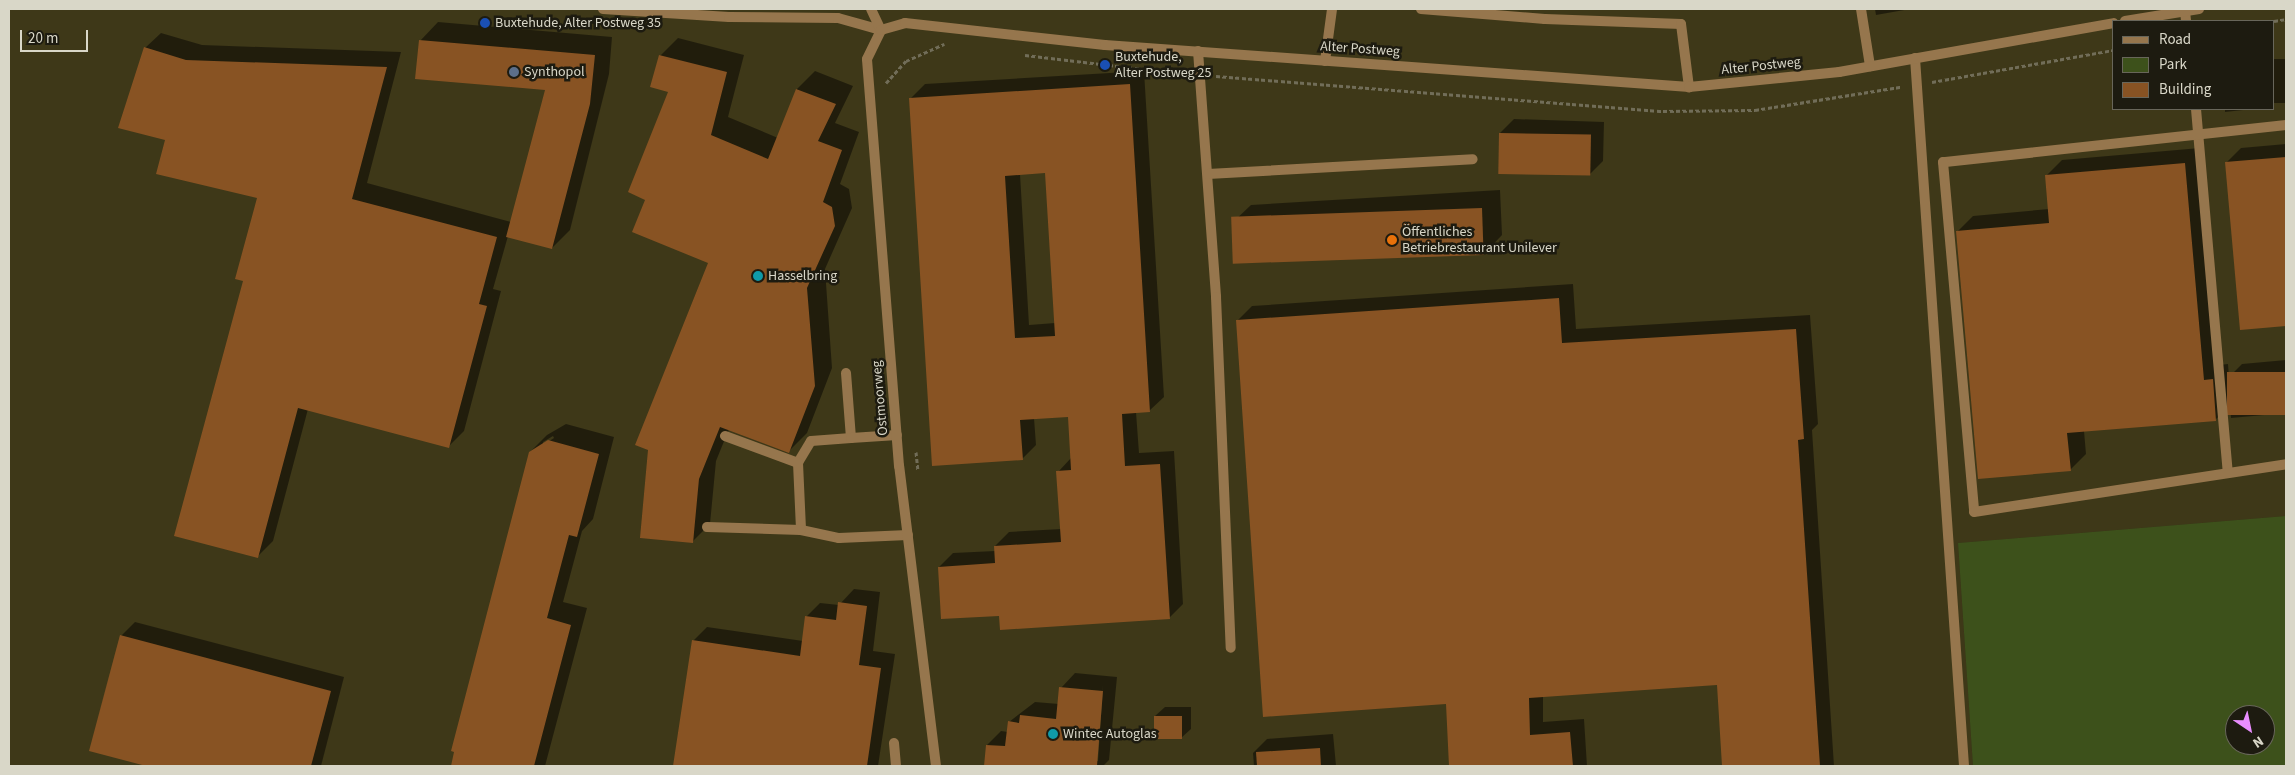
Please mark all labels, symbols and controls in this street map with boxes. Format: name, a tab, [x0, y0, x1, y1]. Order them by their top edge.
place label: Buxtehude, Alter Postweg 35	[495, 15, 661, 31]
marker: Buxtehude, Alter Postweg 35	[479, 17, 491, 29]
scale bar	[22, 20, 90, 52]
legend	[2112, 20, 2275, 110]
text: 20 m	[28, 28, 58, 49]
text: Road	[2159, 29, 2191, 50]
street label: Alter Postweg	[1320, 38, 1400, 60]
place label: Buxtehude, Alter Postweg 25	[1115, 49, 1211, 82]
street label: Alter Postweg	[1721, 53, 1801, 79]
text: Park	[2159, 54, 2187, 75]
marker: Buxtehude, Alter Postweg 25	[1099, 59, 1111, 71]
place label: Synthopol	[524, 64, 585, 80]
marker: Synthopol	[508, 66, 520, 78]
text: Building	[2159, 79, 2211, 100]
place label: Öffentliches Betriebrestaurant Unilever	[1402, 224, 1557, 256]
marker: Öffentliches Betriebrestaurant Unilever	[1386, 234, 1398, 246]
place label: Hasselbring	[768, 268, 837, 284]
marker: Hasselbring	[752, 270, 764, 282]
street label: Ostmoorweg	[868, 360, 892, 436]
north arrow	[2225, 705, 2275, 755]
place label: Wintec Autoglas	[1063, 726, 1157, 742]
marker: Wintec Autoglas	[1047, 728, 1059, 740]
text: N	[2248, 731, 2267, 753]

